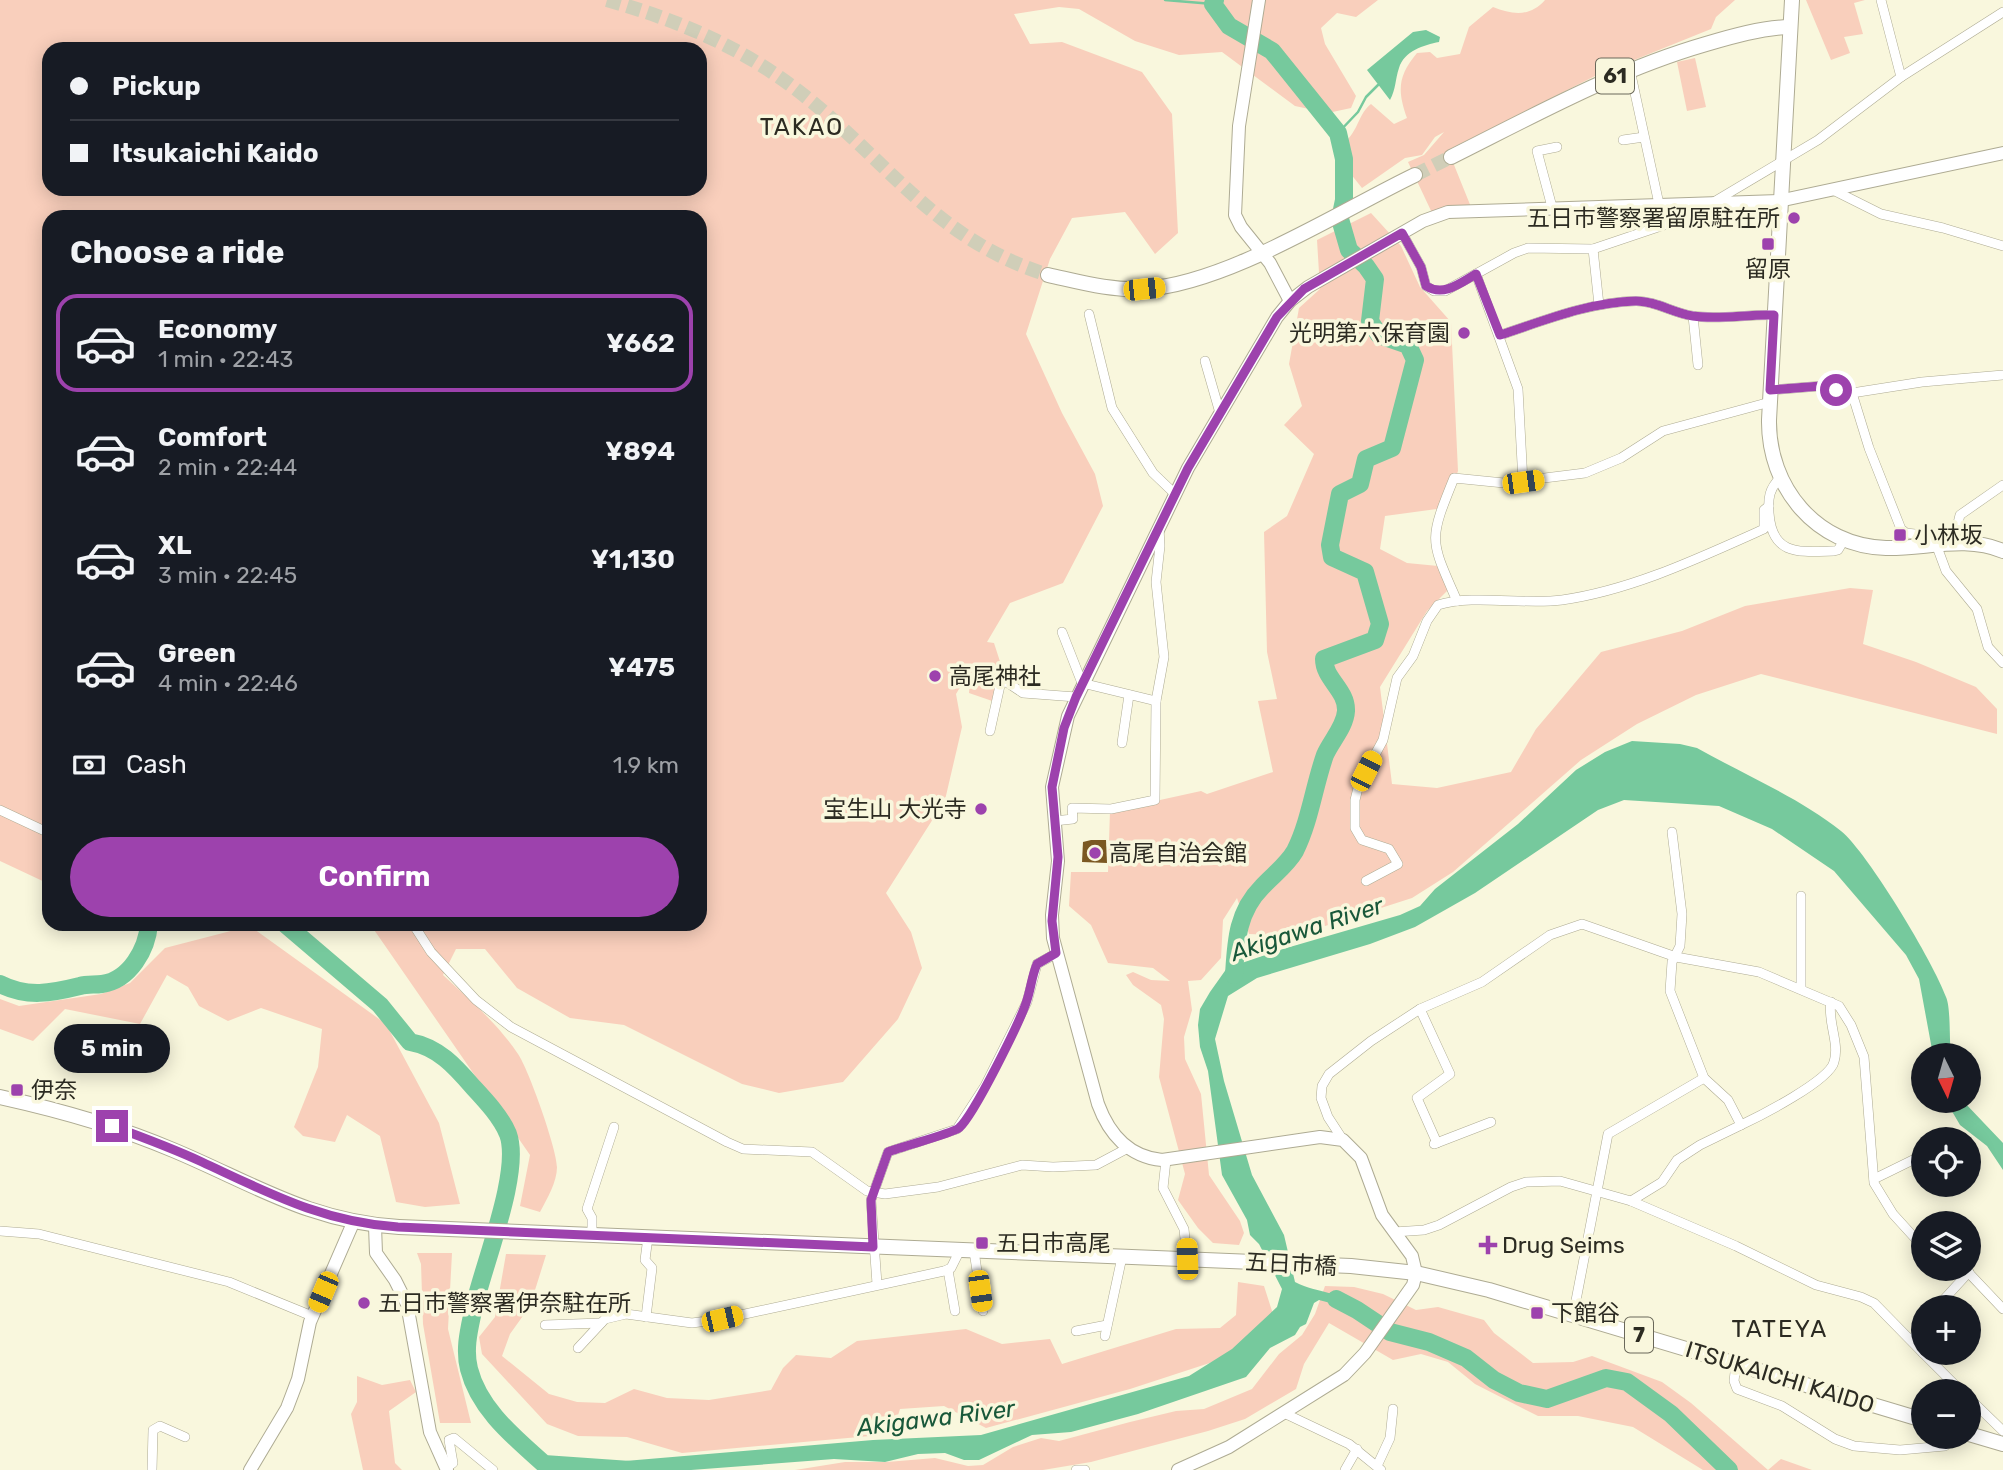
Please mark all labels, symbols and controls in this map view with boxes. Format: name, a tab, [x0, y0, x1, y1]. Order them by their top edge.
road number: 61	[1596, 58, 1634, 94]
text: Pickup	[112, 71, 201, 102]
district label: TAKAO	[760, 113, 844, 141]
text: Itsukaichi Kaido	[112, 138, 319, 169]
place label: 五日市警察署留原駐在所	[1527, 204, 1780, 232]
marker: 五日市警察署留原駐在所	[1786, 210, 1802, 226]
text: Choose a ride	[70, 233, 284, 271]
marker: 留原	[1760, 236, 1776, 252]
place label: 留原	[1745, 255, 1791, 283]
car	[1123, 276, 1166, 302]
icon: car	[74, 312, 137, 375]
text: Economy	[158, 314, 277, 345]
place label: 光明第六保育園	[1289, 319, 1450, 347]
marker: 光明第六保育園	[1456, 325, 1472, 341]
text: ¥662	[606, 328, 675, 359]
text: 1 min · 22:43	[158, 345, 293, 373]
route start	[1820, 374, 1852, 406]
icon: car	[74, 420, 137, 483]
text: Comfort	[158, 422, 267, 453]
text: ¥894	[605, 436, 675, 467]
text: 2 min · 22:44	[158, 453, 297, 481]
car	[1501, 469, 1546, 495]
place label: 小林坂	[1914, 521, 1983, 549]
marker: 小林坂	[1892, 527, 1908, 543]
icon: car	[74, 528, 137, 591]
text: XL	[158, 530, 191, 561]
text: ¥1,130	[591, 544, 675, 575]
text: 3 min · 22:45	[158, 561, 297, 589]
icon: car	[74, 636, 137, 699]
text: Green	[158, 638, 236, 669]
text: ¥475	[608, 652, 675, 683]
place label: 高尾神社	[949, 662, 1041, 690]
marker: 高尾神社	[927, 668, 943, 684]
text: 4 min · 22:46	[158, 669, 298, 697]
icon: cash	[70, 746, 108, 784]
car	[1348, 748, 1385, 794]
text: Cash	[126, 749, 187, 780]
text: 1.9 km	[613, 751, 679, 779]
place label: 宝生山 大光寺	[823, 795, 967, 823]
marker: 宝生山 大光寺	[973, 801, 989, 817]
button: Confirm	[70, 837, 679, 917]
place label: 高尾自治会館	[1109, 839, 1247, 867]
marker: 高尾自治会館	[1087, 845, 1103, 861]
water label: Akigawa River	[1225, 891, 1388, 967]
callout: 5 min	[54, 1024, 170, 1074]
text: 5 min	[81, 1034, 143, 1062]
north arrow	[1911, 1043, 1981, 1113]
map controls	[1911, 1043, 1981, 1449]
place label: 伊奈	[31, 1076, 77, 1104]
marker: 伊奈	[9, 1082, 25, 1098]
route end	[96, 1110, 128, 1142]
button: locate	[1911, 1127, 1981, 1197]
button: layers	[1911, 1211, 1981, 1281]
place label: 五日市高尾	[996, 1229, 1111, 1257]
place label: Drug Seims	[1502, 1231, 1625, 1259]
marker: 五日市高尾	[974, 1235, 990, 1251]
marker: Drug Seims	[1480, 1237, 1496, 1253]
car	[1176, 1238, 1199, 1280]
street label: 五日市橋	[1244, 1248, 1338, 1280]
car	[306, 1269, 341, 1315]
car	[967, 1269, 994, 1313]
place label: 五日市警察署伊奈駐在所	[378, 1289, 631, 1317]
marker: 五日市警察署伊奈駐在所	[356, 1295, 372, 1311]
button: +	[1911, 1295, 1981, 1365]
place label: 下館谷	[1551, 1299, 1620, 1327]
car	[700, 1304, 745, 1334]
marker: 下館谷	[1529, 1305, 1545, 1321]
district label: TATEYA	[1732, 1315, 1828, 1343]
road number: 7	[1625, 1318, 1653, 1352]
street label: ITSUKAICHI KAIDO	[1682, 1335, 1878, 1419]
button: −	[1911, 1379, 1981, 1449]
water label: Akigawa River	[853, 1394, 1017, 1442]

